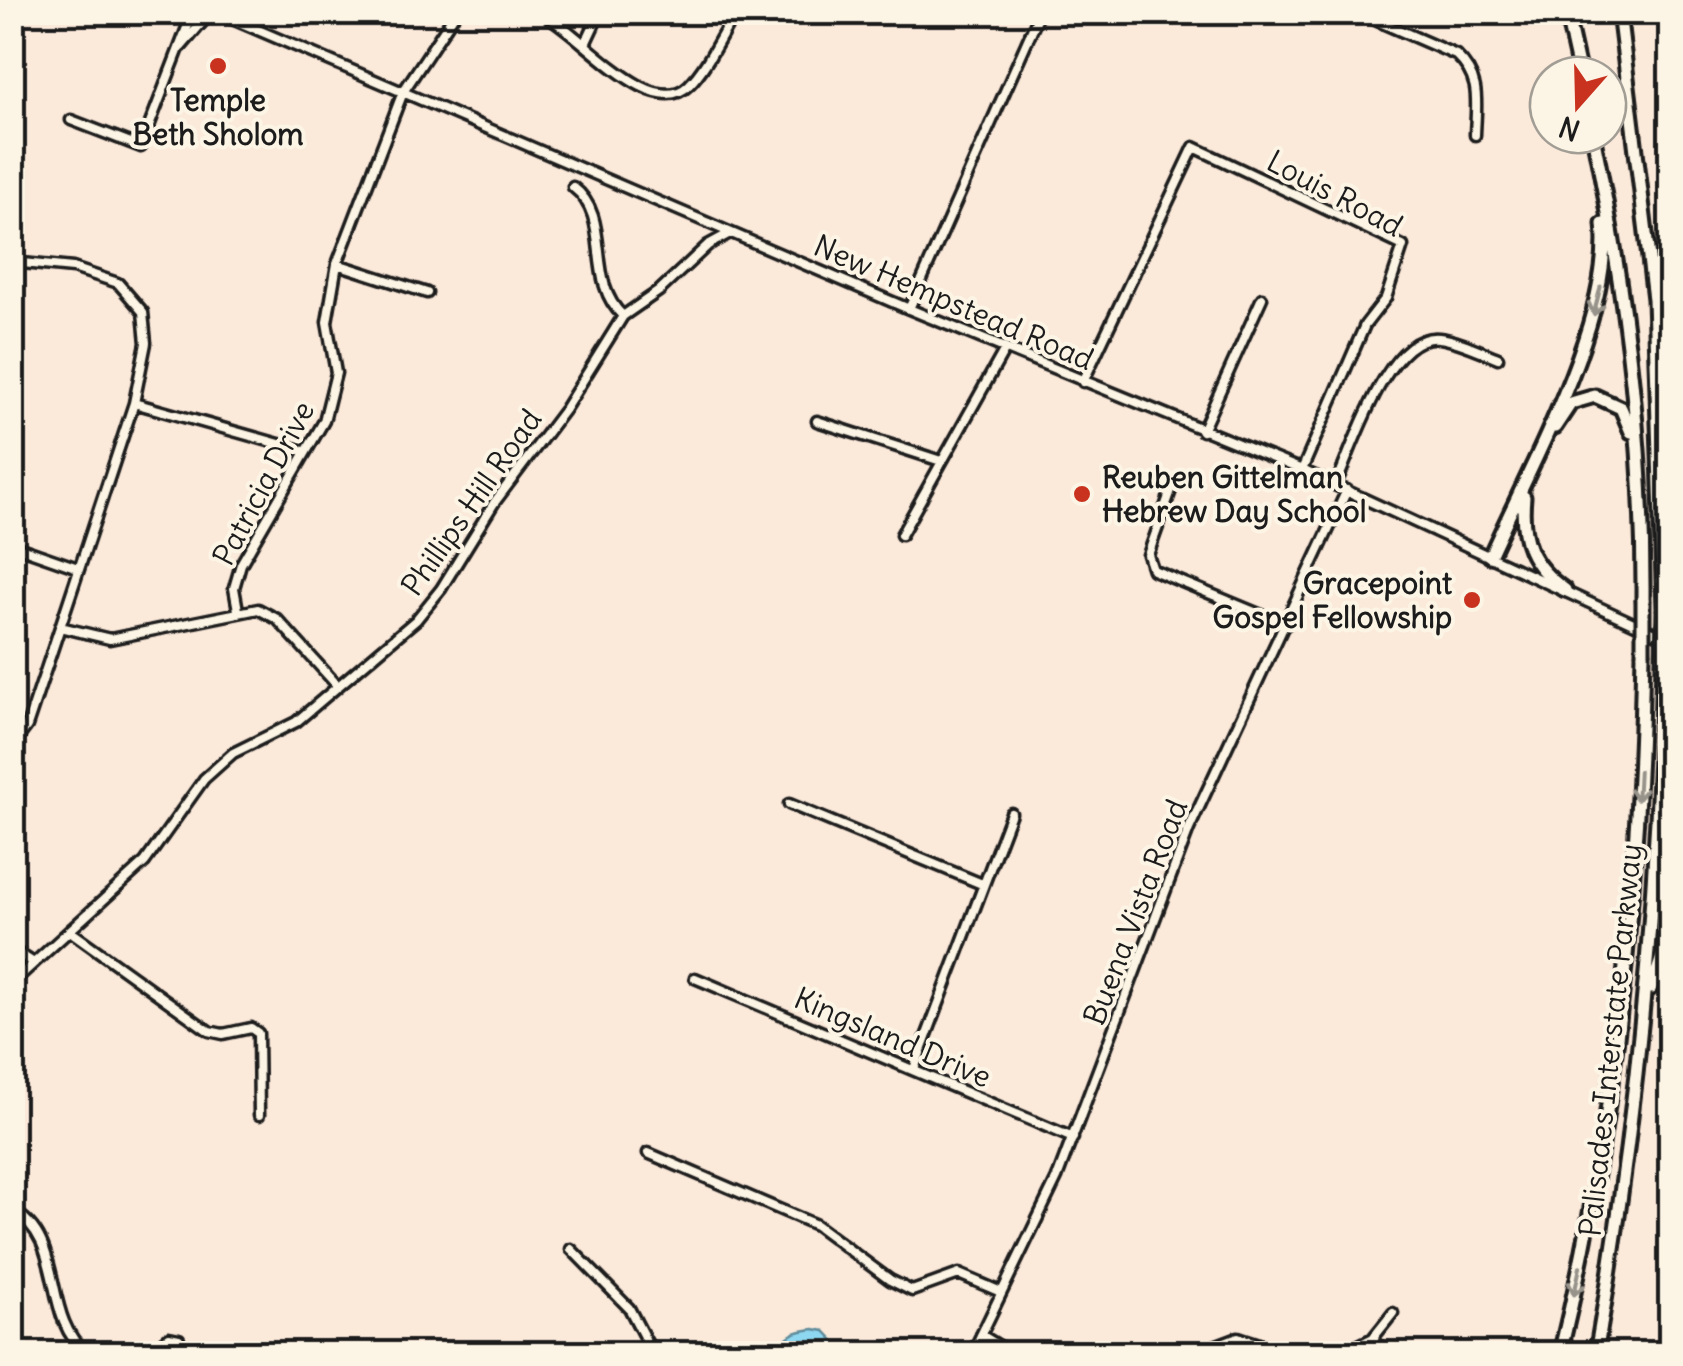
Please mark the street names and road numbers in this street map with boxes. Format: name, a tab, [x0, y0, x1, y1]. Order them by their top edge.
street label: Louis Road	[1261, 141, 1409, 245]
street label: New Hempstead Road	[808, 226, 1100, 378]
street label: Patricia Drive	[204, 394, 322, 572]
street label: Phillips Hill Road	[393, 401, 549, 603]
street label: Buena Vista Road	[1074, 794, 1196, 1030]
street label: Palisades Interstate Parkway	[1570, 842, 1650, 1238]
street label: Kingsland Drive	[789, 978, 997, 1096]

